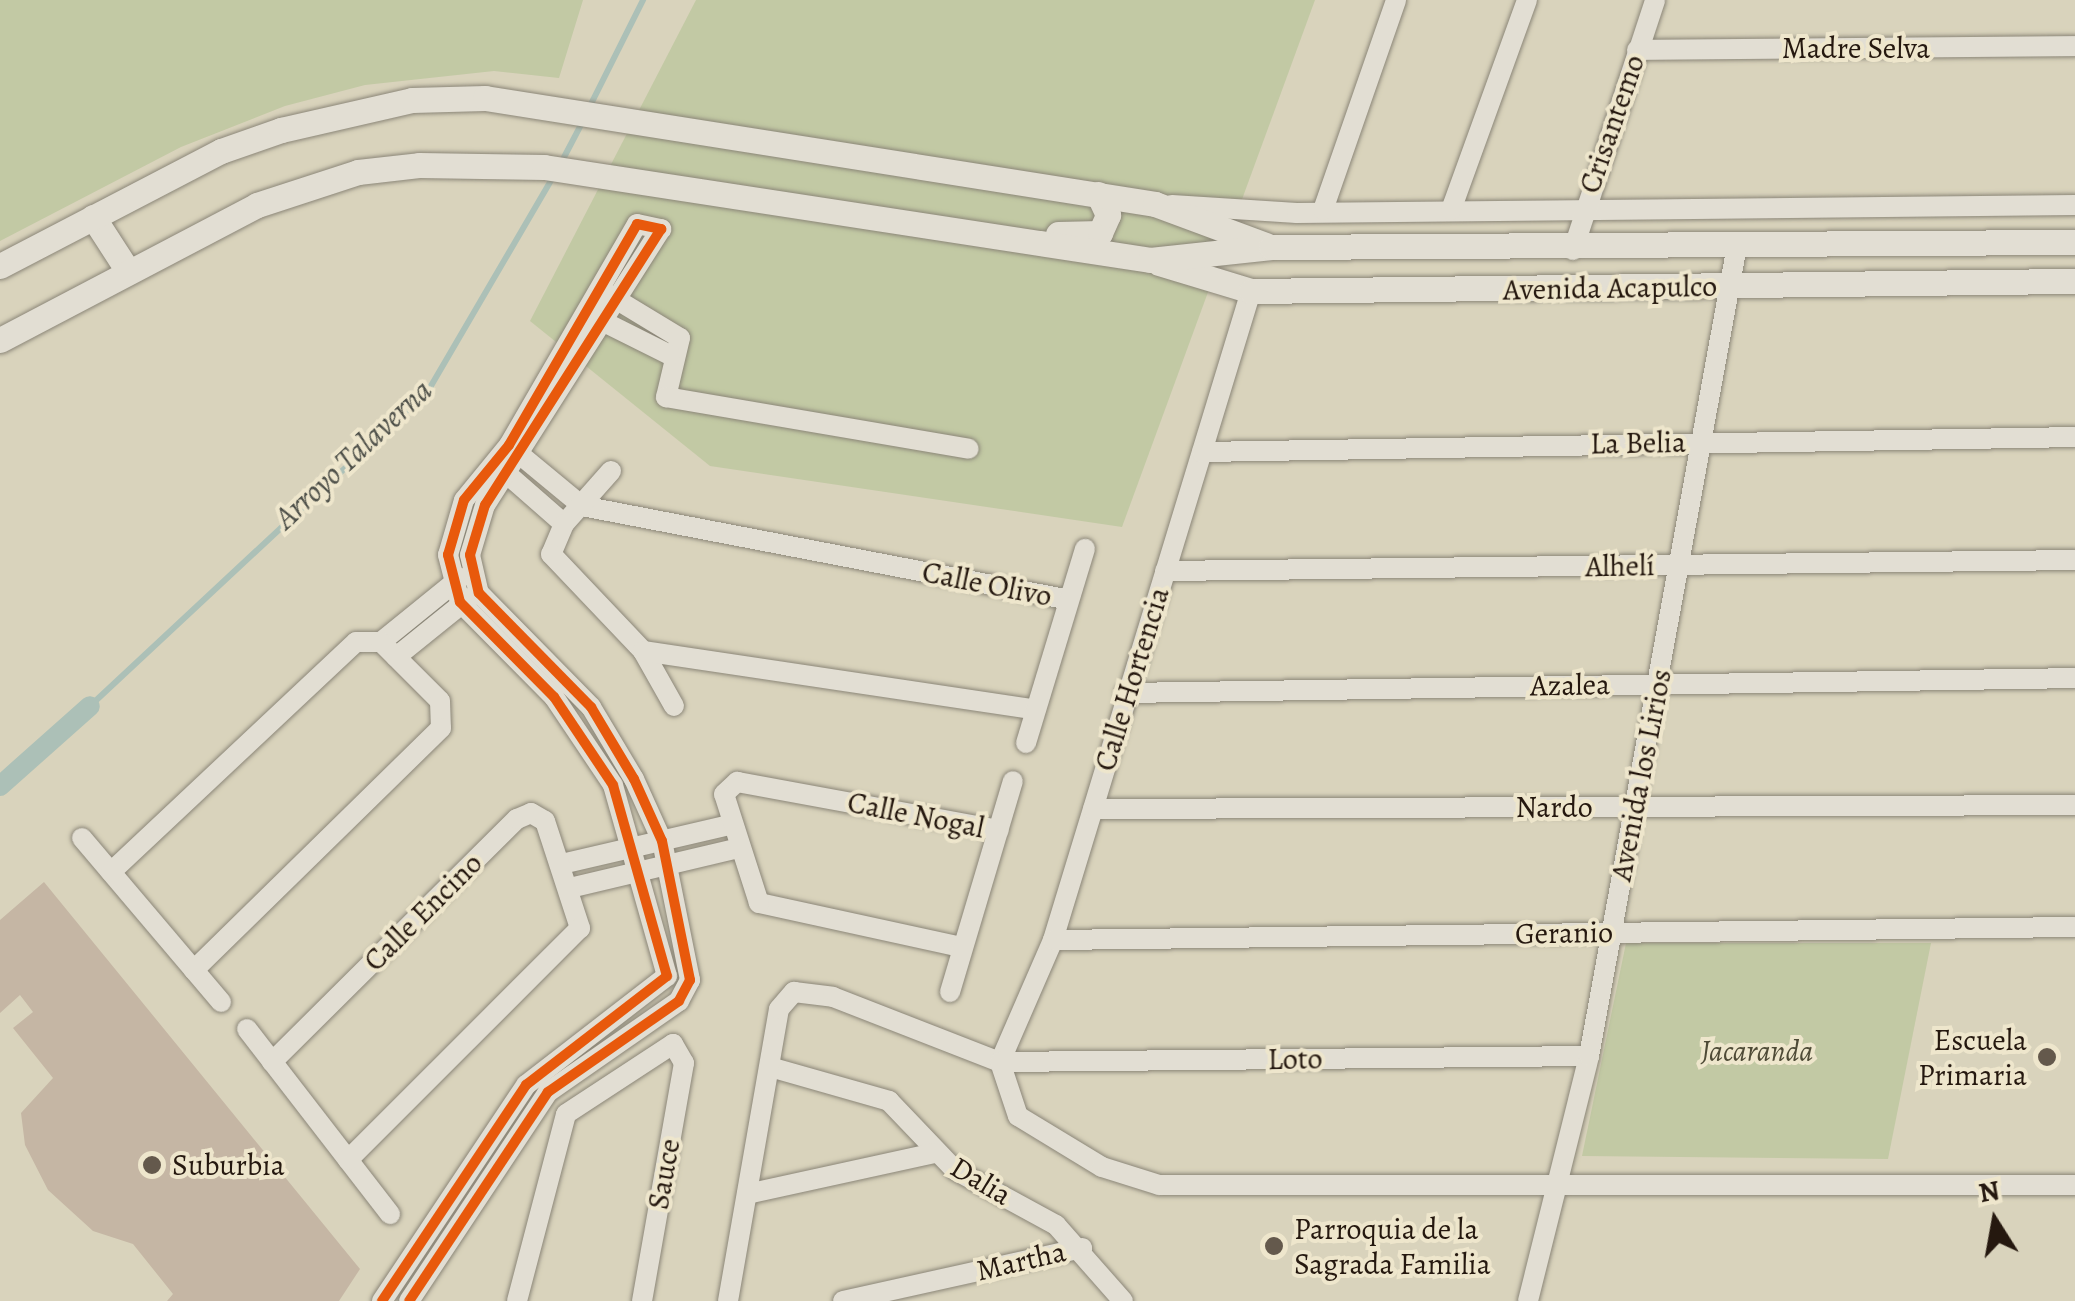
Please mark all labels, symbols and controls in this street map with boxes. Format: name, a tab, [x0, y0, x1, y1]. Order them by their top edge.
street label: Madre Selva	[1782, 30, 1930, 66]
street label: Crisantemo	[1572, 50, 1652, 198]
street label: Avenida Acapulco	[1503, 268, 1717, 308]
water label: Arroyo Talaverna	[266, 371, 440, 537]
street label: La Belia	[1590, 424, 1686, 462]
street label: Alhelí	[1585, 547, 1655, 585]
street label: Calle Olivo	[919, 554, 1055, 614]
street label: Calle Hortencia	[1087, 583, 1177, 775]
street label: Azalea	[1530, 666, 1610, 704]
street label: Avenida los Lirios	[1603, 666, 1679, 884]
street label: Calle Nogal	[845, 784, 987, 846]
street label: Nardo	[1515, 789, 1593, 825]
street label: Calle Encino	[356, 845, 490, 979]
street label: Geranio	[1515, 914, 1613, 952]
place label: Escuela Primaria	[1918, 1022, 2027, 1092]
park label: Jacaranda	[1701, 1033, 1813, 1069]
street label: Loto	[1267, 1041, 1323, 1077]
marker: Escuela Primaria	[2036, 1046, 2058, 1068]
street label: Sauce	[640, 1136, 688, 1212]
place label: Suburbia	[172, 1147, 285, 1183]
street label: Dalia	[944, 1149, 1018, 1213]
marker: Suburbia	[141, 1154, 163, 1176]
north arrow	[1945, 1171, 2045, 1271]
text: N	[1976, 1171, 2003, 1212]
place label: Parroquia de la Sagrada Familia	[1294, 1211, 1491, 1282]
street label: Martha	[973, 1233, 1069, 1289]
marker: Parroquia de la Sagrada Familia	[1263, 1235, 1285, 1257]

